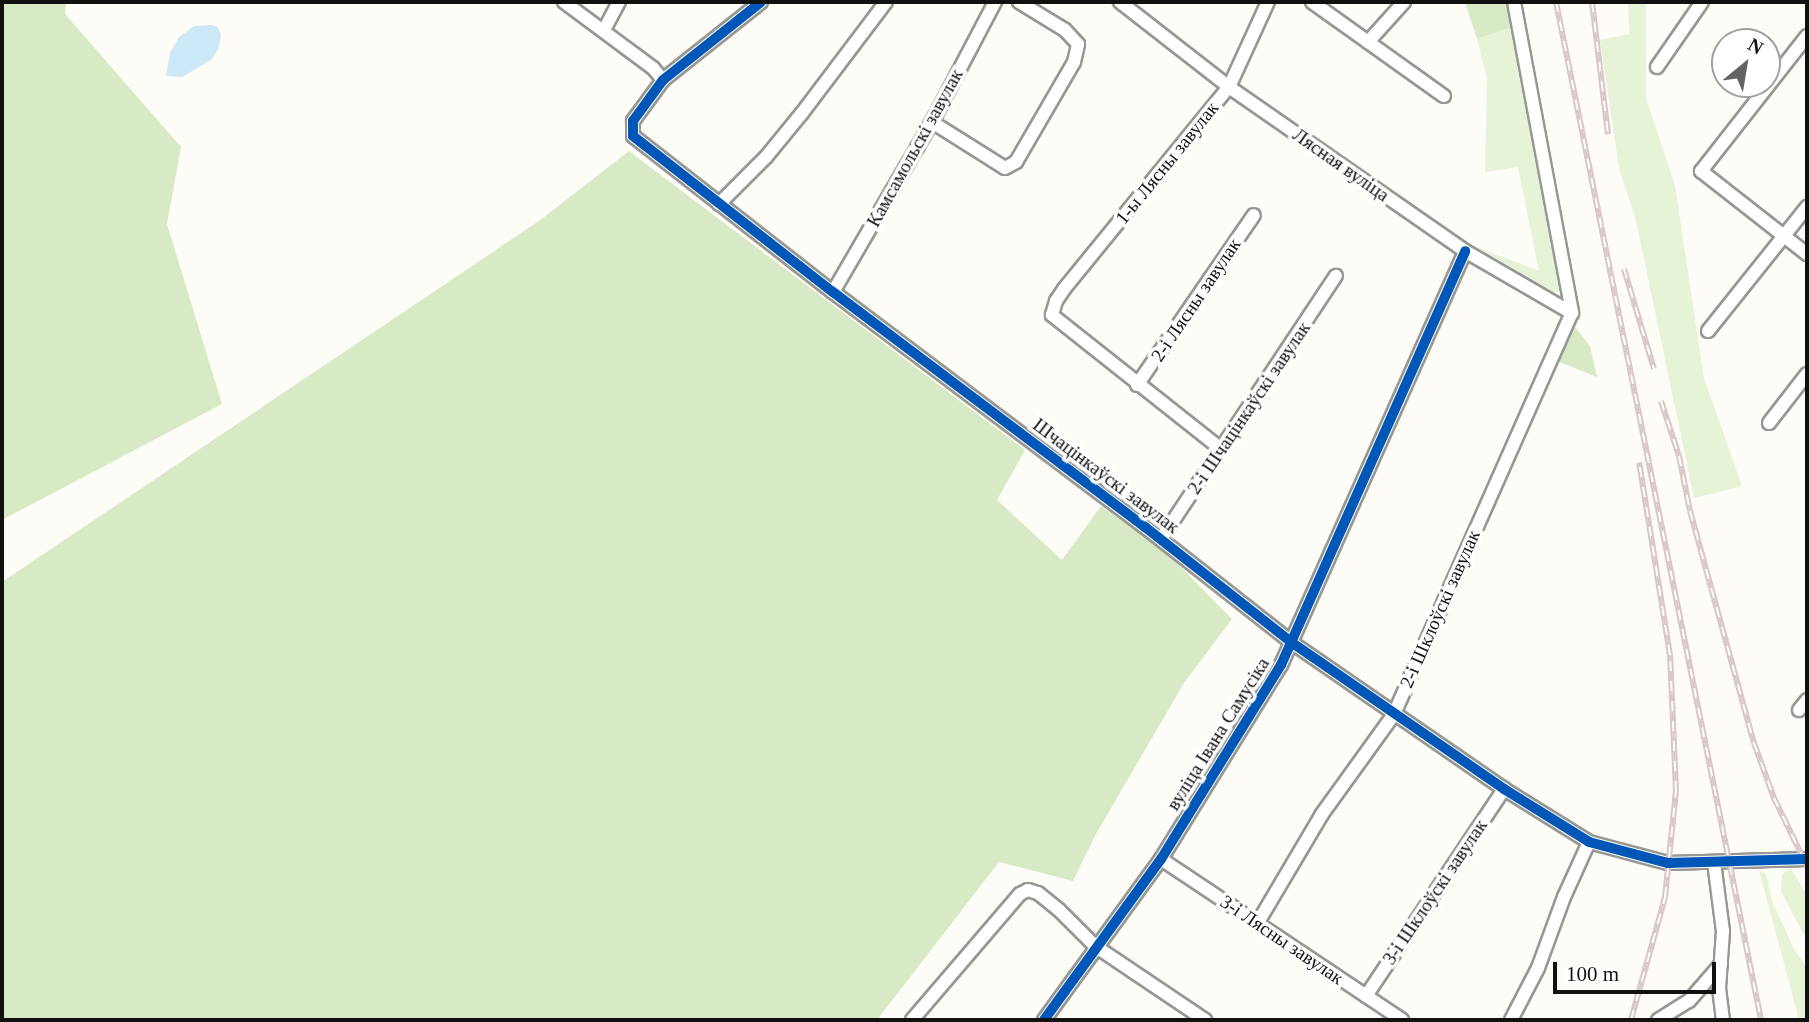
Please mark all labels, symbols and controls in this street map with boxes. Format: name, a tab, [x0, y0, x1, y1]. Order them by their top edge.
north arrow	[1711, 28, 1781, 98]
text: N	[1745, 34, 1767, 59]
street label: Камсамольскі завулак	[862, 65, 968, 231]
street label: 1-ы Лясны завулак	[1111, 97, 1223, 229]
street label: Лясная вуліца	[1288, 123, 1394, 207]
street label: 2-і Лясны завулак	[1146, 234, 1246, 366]
street label: 2-і Шчацінкаўскі завулак	[1183, 317, 1315, 499]
street label: Шчацінкаўскі завулак	[1028, 414, 1184, 538]
street label: 2-і Шклоўскі завулак	[1395, 526, 1485, 692]
street label: вуліца Івана Самусіка	[1162, 653, 1274, 815]
street label: 3-і Шклоўскі завулак	[1378, 815, 1492, 969]
street label: 3-і Лясны завулак	[1216, 890, 1348, 990]
scale bar	[1557, 948, 1720, 992]
text: 100 m	[1566, 962, 1619, 986]

